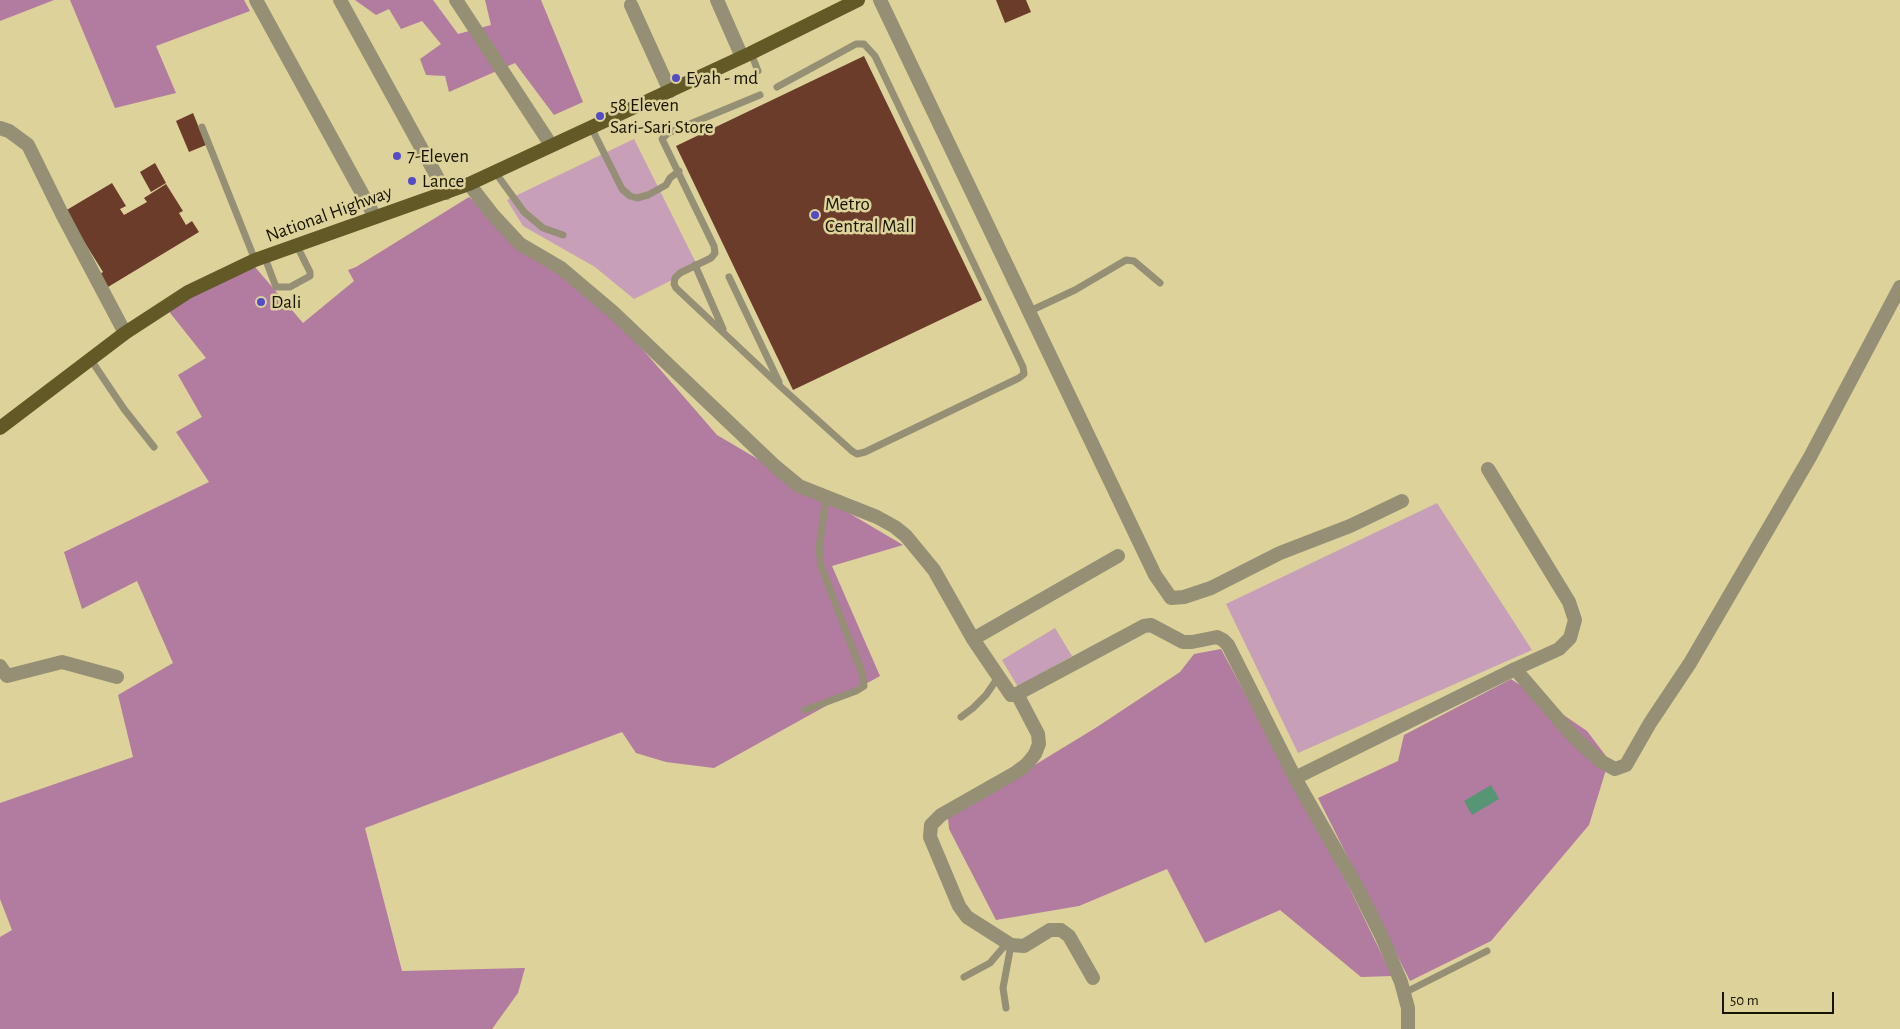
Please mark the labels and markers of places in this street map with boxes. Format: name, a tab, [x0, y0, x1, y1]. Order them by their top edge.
place label: Eyah - md	[686, 67, 758, 89]
marker: Eyah - md	[670, 72, 682, 84]
place label: 58 Eleven Sari-Sari Store	[610, 94, 714, 138]
marker: 58 Eleven Sari-Sari Store	[594, 110, 606, 122]
place label: 7-Eleven	[407, 145, 469, 167]
marker: 7-Eleven	[391, 150, 403, 162]
place label: Lance	[422, 170, 464, 192]
marker: Lance	[406, 175, 418, 187]
place label: Metro Central Mall	[825, 193, 915, 237]
marker: Metro Central Mall	[809, 209, 821, 221]
place label: Dali	[271, 291, 301, 313]
marker: Dali	[255, 296, 267, 308]

